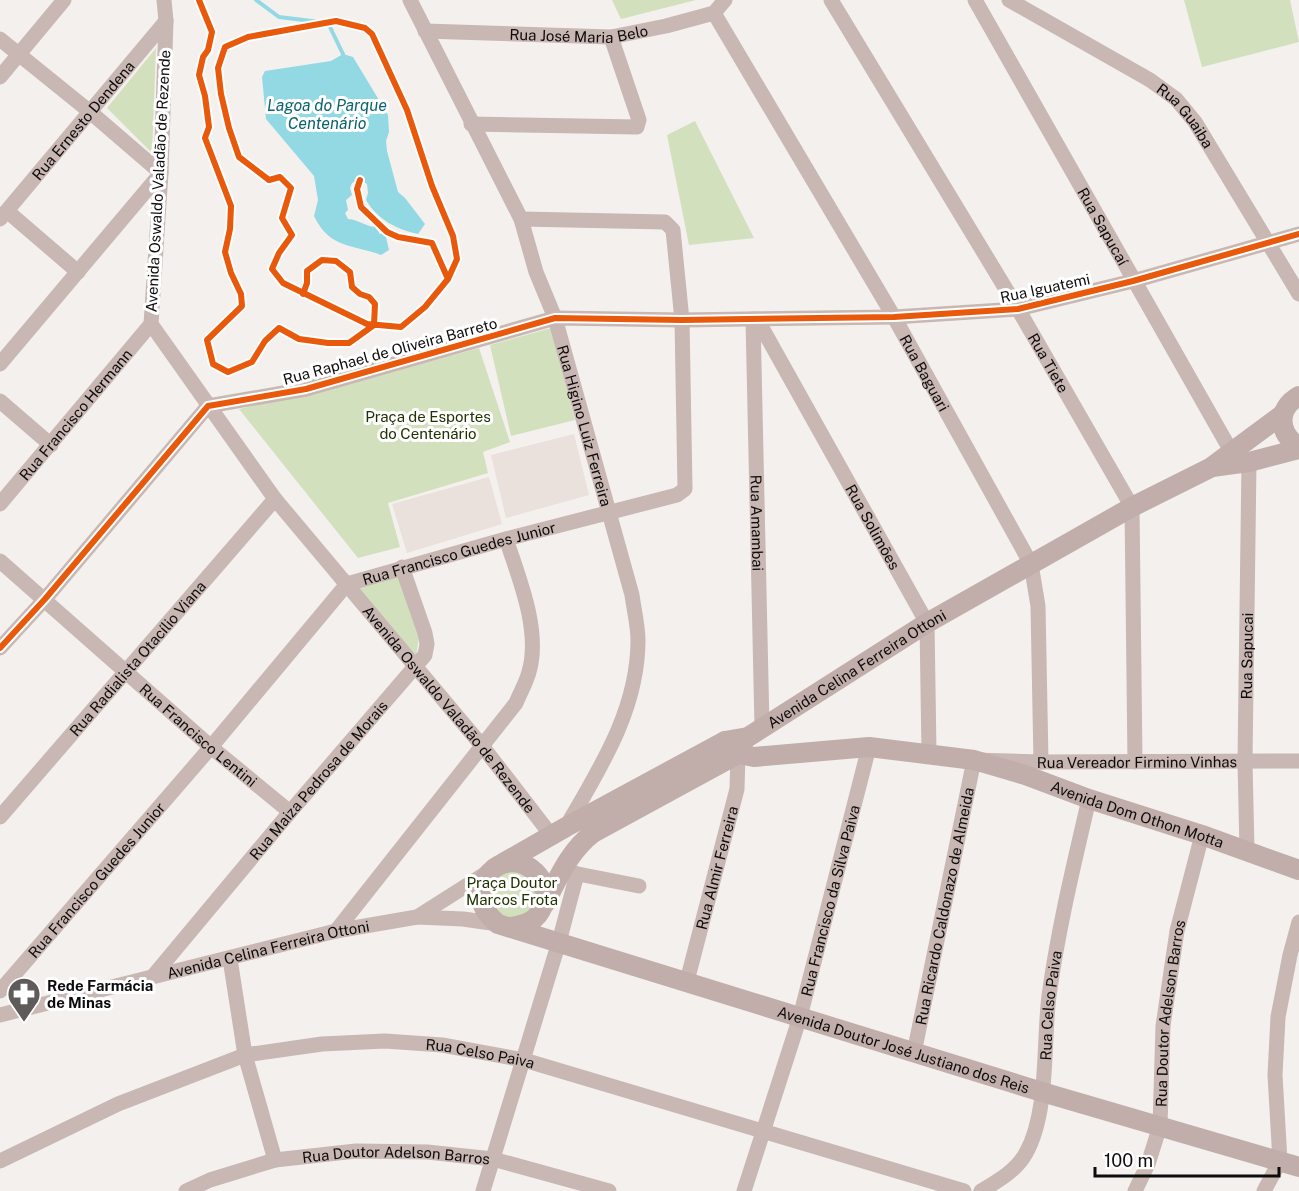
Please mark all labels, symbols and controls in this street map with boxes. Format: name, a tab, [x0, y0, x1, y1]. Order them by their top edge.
street label: Rua José Maria Belo	[509, 21, 649, 46]
street label: Avenida Oswaldo Valadão de Rezende	[143, 49, 173, 313]
street label: Rua Ernesto Dendena	[28, 57, 138, 183]
street label: Rua Guaiba	[1154, 80, 1217, 151]
water label: Lagoa do Parque Centenário	[267, 96, 387, 133]
street label: Rua Sapucaí	[1075, 184, 1132, 268]
street label: Rua Iguatemi	[999, 270, 1091, 306]
street label: Rua Raphael de Oliveira Barreto	[281, 314, 499, 388]
street label: Rua Tiete	[1025, 330, 1073, 395]
street label: Rua Baguari	[897, 332, 953, 414]
street label: Rua Higino Luiz Ferreira	[554, 343, 615, 508]
street label: Rua Francisco Hermann	[15, 345, 135, 483]
park label: Praça de Esportes do Centenário	[365, 408, 491, 442]
street label: Rua Amambai	[748, 475, 767, 571]
street label: Rua Solimões	[843, 481, 904, 572]
street label: Rua Francisco Guedes Junior	[360, 518, 557, 588]
street label: Rua Radialista Otacílio Viana	[66, 577, 209, 739]
street label: Avenida Oswaldo Valadão de Rezende	[360, 602, 539, 816]
street label: Avenida Celina Ferreira Ottoni	[764, 606, 949, 731]
street label: Rua Sapucai	[1237, 613, 1255, 700]
street label: Rua Francisco Lentini	[137, 680, 261, 790]
street label: Rua Maiza Pedrosa de Morais	[246, 697, 391, 863]
street label: Rua Vereador Firmino Vinhas	[1037, 753, 1237, 771]
street label: Avenida Dom Othon Motta	[1049, 777, 1226, 851]
street label: Rua Ricardo Caldonazo de Almeida	[911, 786, 977, 1026]
street label: Rua Francisco Guedes Junior	[24, 799, 168, 961]
street label: Rua Francisco da Silva Paiva	[797, 803, 862, 998]
street label: Rua Almir Ferreira	[692, 804, 741, 931]
park label: Praça Doutor Marcos Frota	[466, 874, 558, 908]
street label: Avenida Celina Ferreira Ottoni	[165, 917, 371, 982]
street label: Rua Doutor Adelson Barros	[1152, 918, 1188, 1107]
street label: Rua Celso Paiva	[1036, 949, 1064, 1061]
pharmacy icon: Rede Farmácia de Minas	[6, 976, 42, 1023]
place label: Rede Farmácia de Minas	[47, 977, 153, 1011]
street label: Avenida Doutor José Justiano dos Reis	[775, 1002, 1032, 1096]
street label: Rua Celso Paiva	[425, 1035, 537, 1071]
scale bar	[1095, 1140, 1280, 1178]
street label: Rua Doutor Adelson Barros	[301, 1142, 491, 1167]
text: 100 m	[1104, 1150, 1153, 1171]

